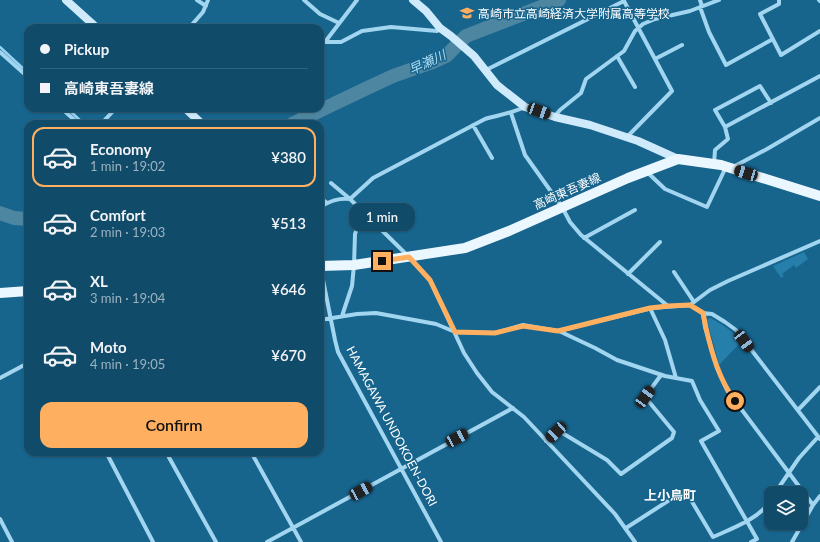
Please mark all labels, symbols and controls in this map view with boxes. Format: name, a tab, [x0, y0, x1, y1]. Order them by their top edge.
school or university icon: 高崎市立高崎経済大学附属高等学校	[459, 5, 475, 21]
place label: 高崎市立高崎経済大学附属高等学校	[478, 6, 670, 21]
text: Pickup	[64, 40, 109, 58]
water label: 早瀬川	[406, 46, 450, 77]
text: 高崎東吾妻線	[64, 79, 154, 97]
car	[526, 101, 552, 121]
icon: car	[42, 139, 78, 175]
text: Economy	[90, 140, 151, 158]
text: ¥380	[271, 148, 306, 166]
text: 1 min · 19:02	[90, 158, 165, 174]
car	[733, 164, 759, 182]
street label: 高崎東吾妻線	[531, 170, 603, 212]
callout: 1 min	[349, 203, 415, 231]
icon: car	[42, 205, 78, 241]
text: Comfort	[90, 206, 146, 224]
text: 1 min	[366, 209, 398, 225]
text: ¥513	[271, 214, 306, 232]
text: 2 min · 19:03	[90, 224, 165, 240]
route end	[373, 252, 391, 270]
icon: car	[42, 271, 78, 307]
text: XL	[90, 272, 108, 290]
text: ¥646	[271, 280, 306, 298]
text: 3 min · 19:04	[90, 290, 165, 306]
car	[732, 328, 756, 354]
icon: car	[42, 337, 78, 373]
text: Moto	[90, 338, 127, 356]
street label: HAMAGAWA UNDOKOEN-DORI	[343, 343, 441, 509]
text: ¥670	[271, 346, 306, 364]
text: 4 min · 19:05	[90, 356, 165, 372]
car	[633, 384, 657, 410]
route start	[726, 392, 744, 410]
button: Confirm	[40, 402, 308, 448]
car	[543, 419, 569, 445]
car	[444, 427, 470, 449]
car	[348, 480, 374, 502]
map controls	[764, 486, 808, 530]
button: layers	[764, 486, 808, 530]
district label: 上小鳥町	[644, 487, 696, 503]

